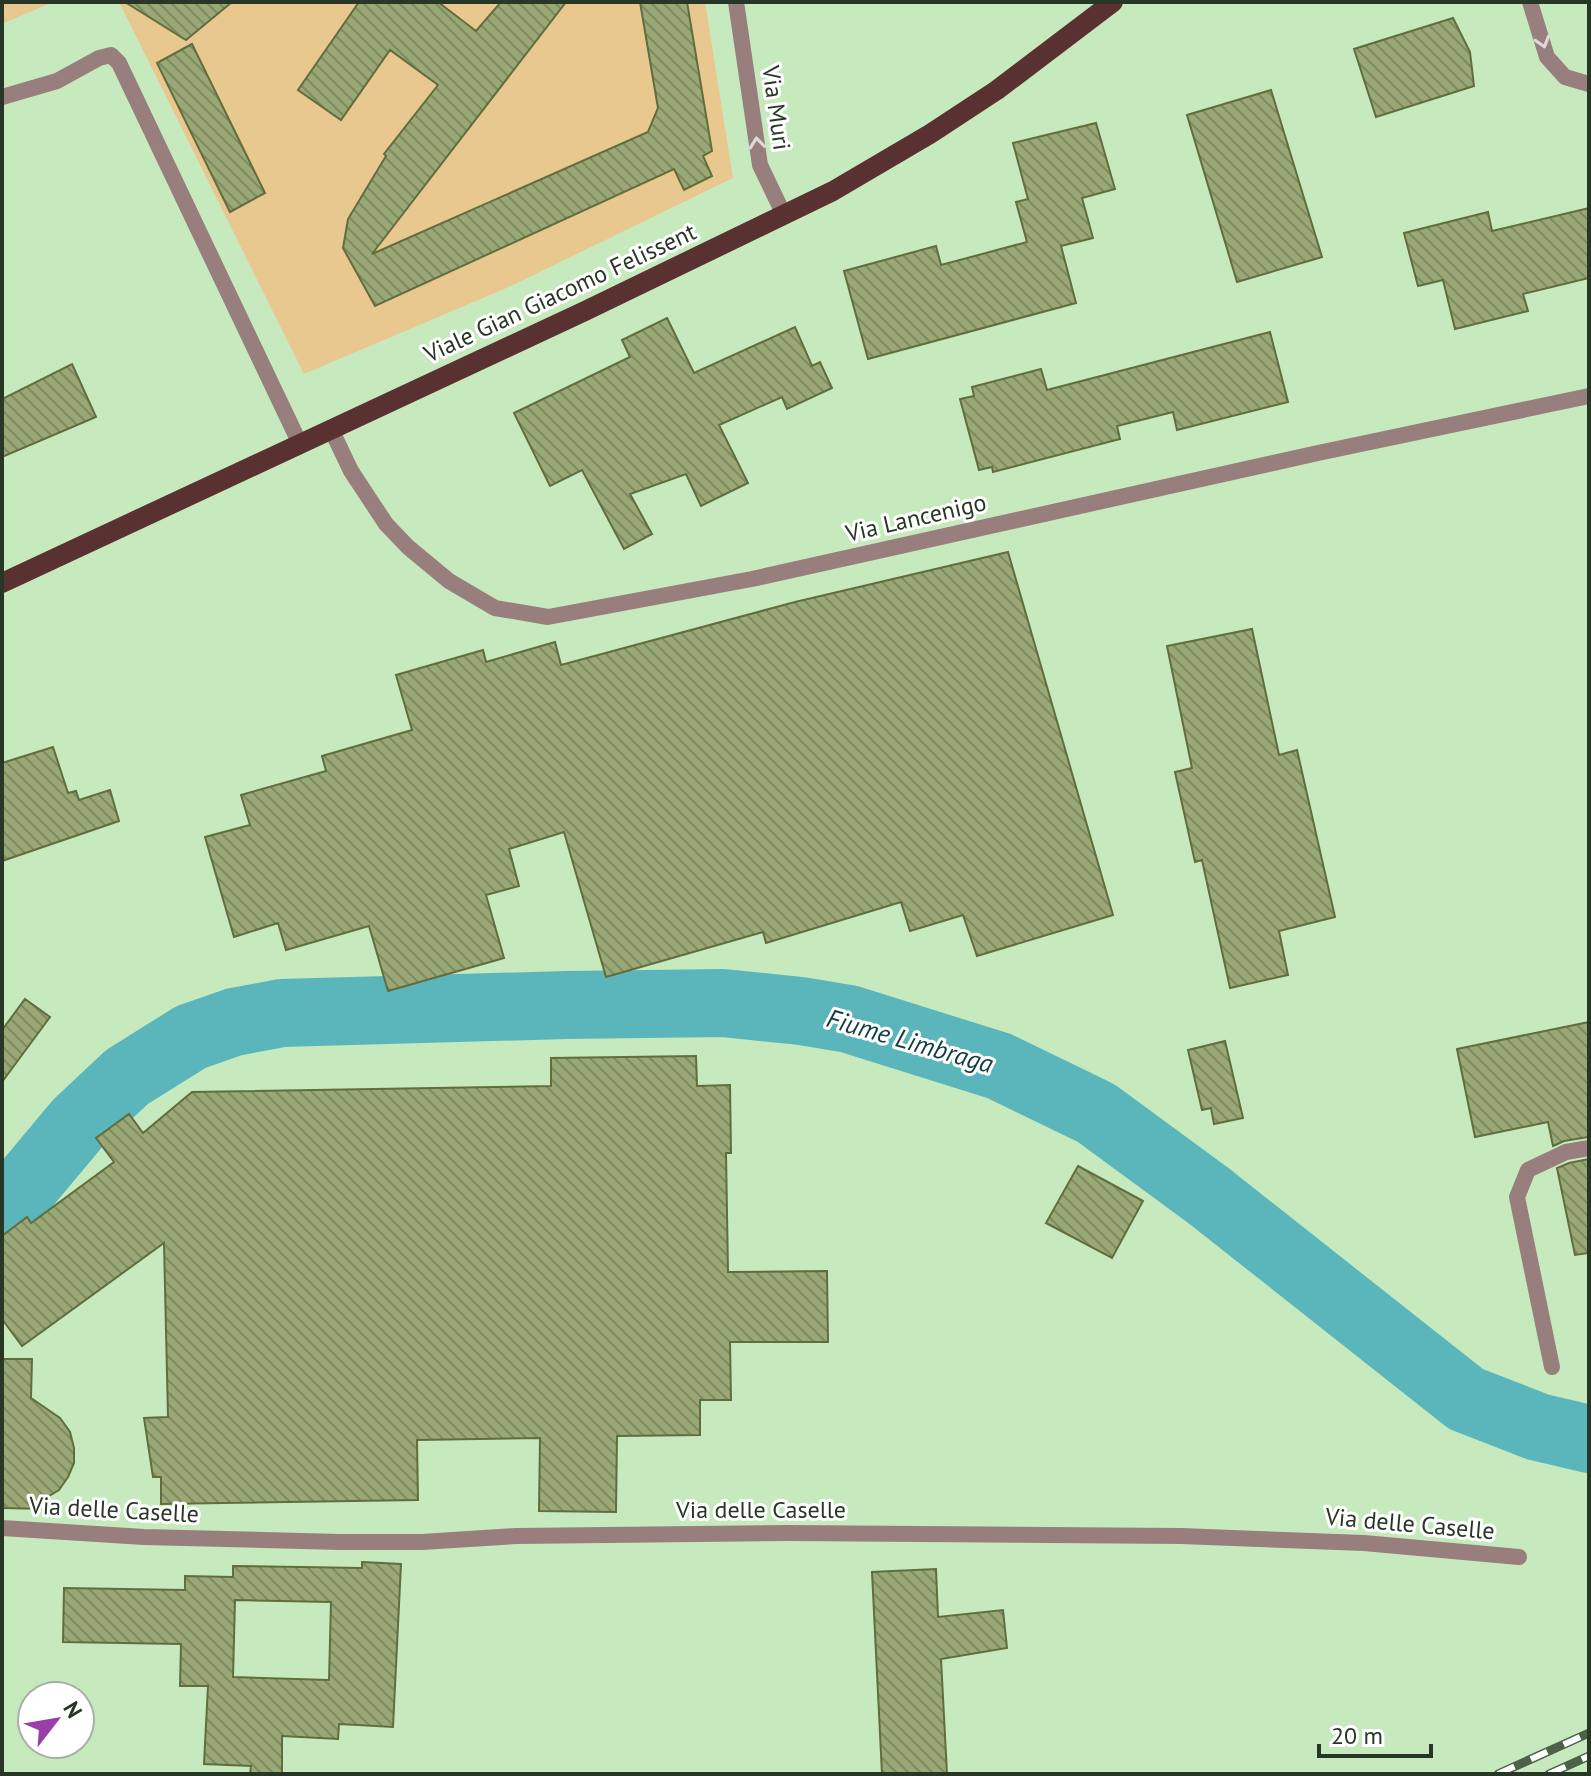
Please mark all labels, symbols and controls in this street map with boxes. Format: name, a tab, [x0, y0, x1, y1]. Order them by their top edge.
one-way arrow	[1534, 35, 1550, 49]
street label: Via Muri	[755, 63, 798, 152]
one-way arrow	[749, 136, 766, 149]
street label: Viale Gian Giacomo Felissent	[418, 216, 701, 370]
street label: Via Lancenigo	[842, 486, 989, 549]
water label: Fiume Limbraga	[823, 1001, 997, 1080]
street label: Via delle Caselle	[27, 1490, 200, 1529]
street label: Via delle Caselle	[675, 1494, 846, 1525]
street label: Via delle Caselle	[1323, 1501, 1496, 1546]
north arrow	[16, 1680, 96, 1760]
text: N	[57, 1696, 89, 1723]
scale bar	[1319, 1708, 1431, 1758]
text: 20 m	[1331, 1720, 1383, 1751]

